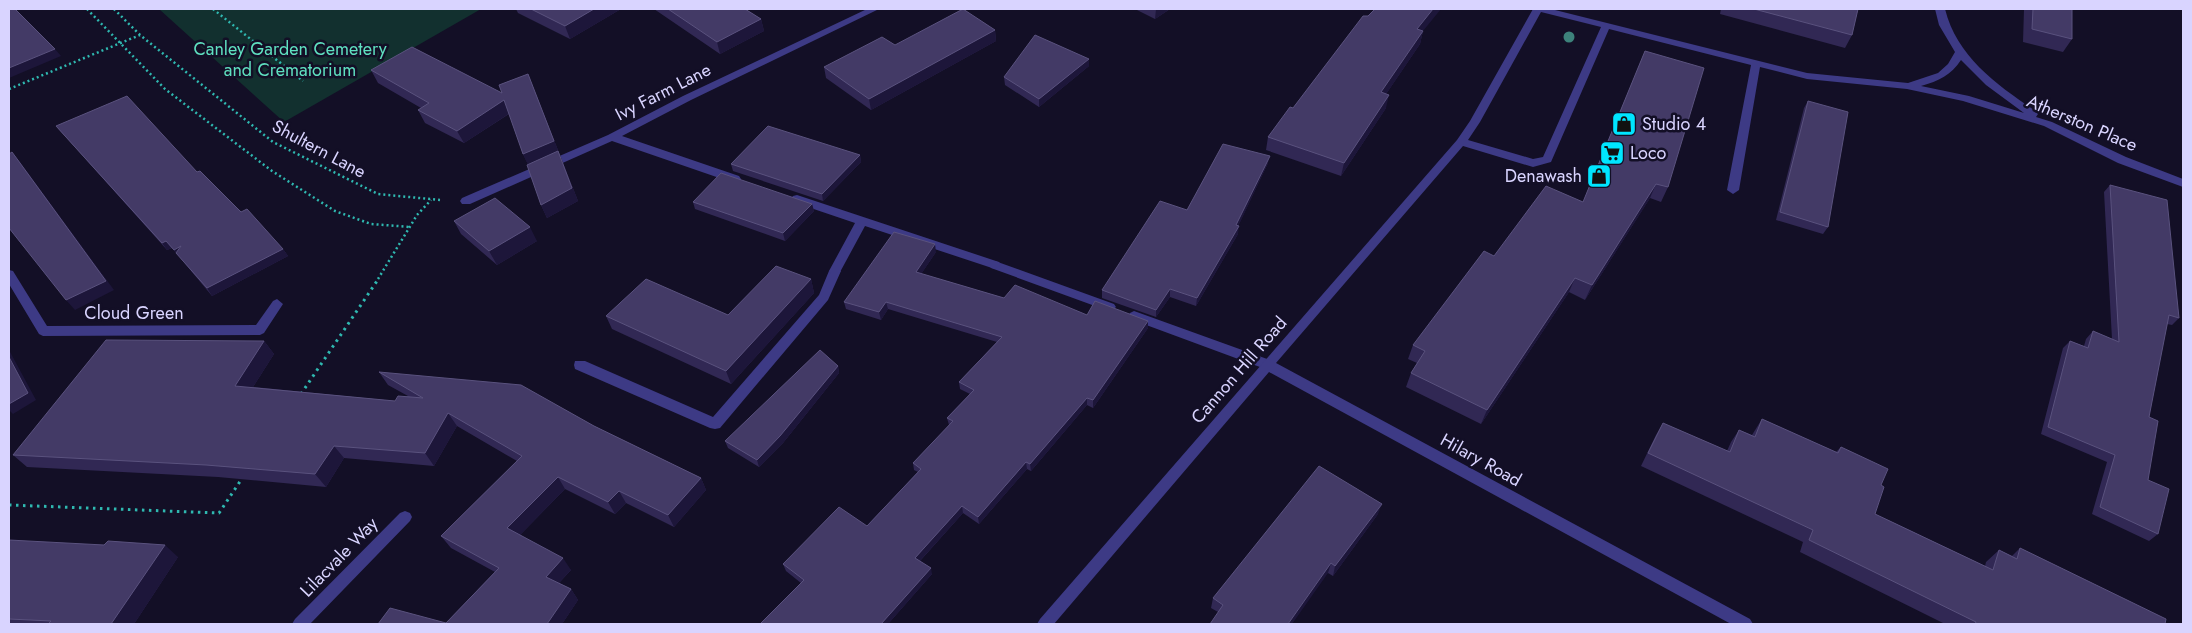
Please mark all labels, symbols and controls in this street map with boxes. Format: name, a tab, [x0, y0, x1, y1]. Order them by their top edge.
park label: Canley Garden Cemetery and Crematorium	[193, 36, 387, 83]
street label: Ivy Farm Lane	[611, 57, 715, 127]
street label: Atherston Place	[2023, 88, 2141, 158]
shop icon: Studio 4	[1611, 111, 1637, 137]
place label: Studio 4	[1642, 111, 1706, 137]
street label: Shultern Lane	[267, 113, 371, 185]
supermarket icon: Loco	[1599, 140, 1625, 166]
place label: Loco	[1630, 140, 1667, 166]
place label: Denawash	[1505, 163, 1582, 189]
shop icon: Denawash	[1586, 163, 1612, 189]
street label: Cloud Green	[84, 300, 184, 326]
street label: Cannon Hill Road	[1185, 311, 1293, 429]
street label: Hilary Road	[1436, 427, 1526, 493]
street label: Lilacvale Way	[294, 511, 384, 603]

